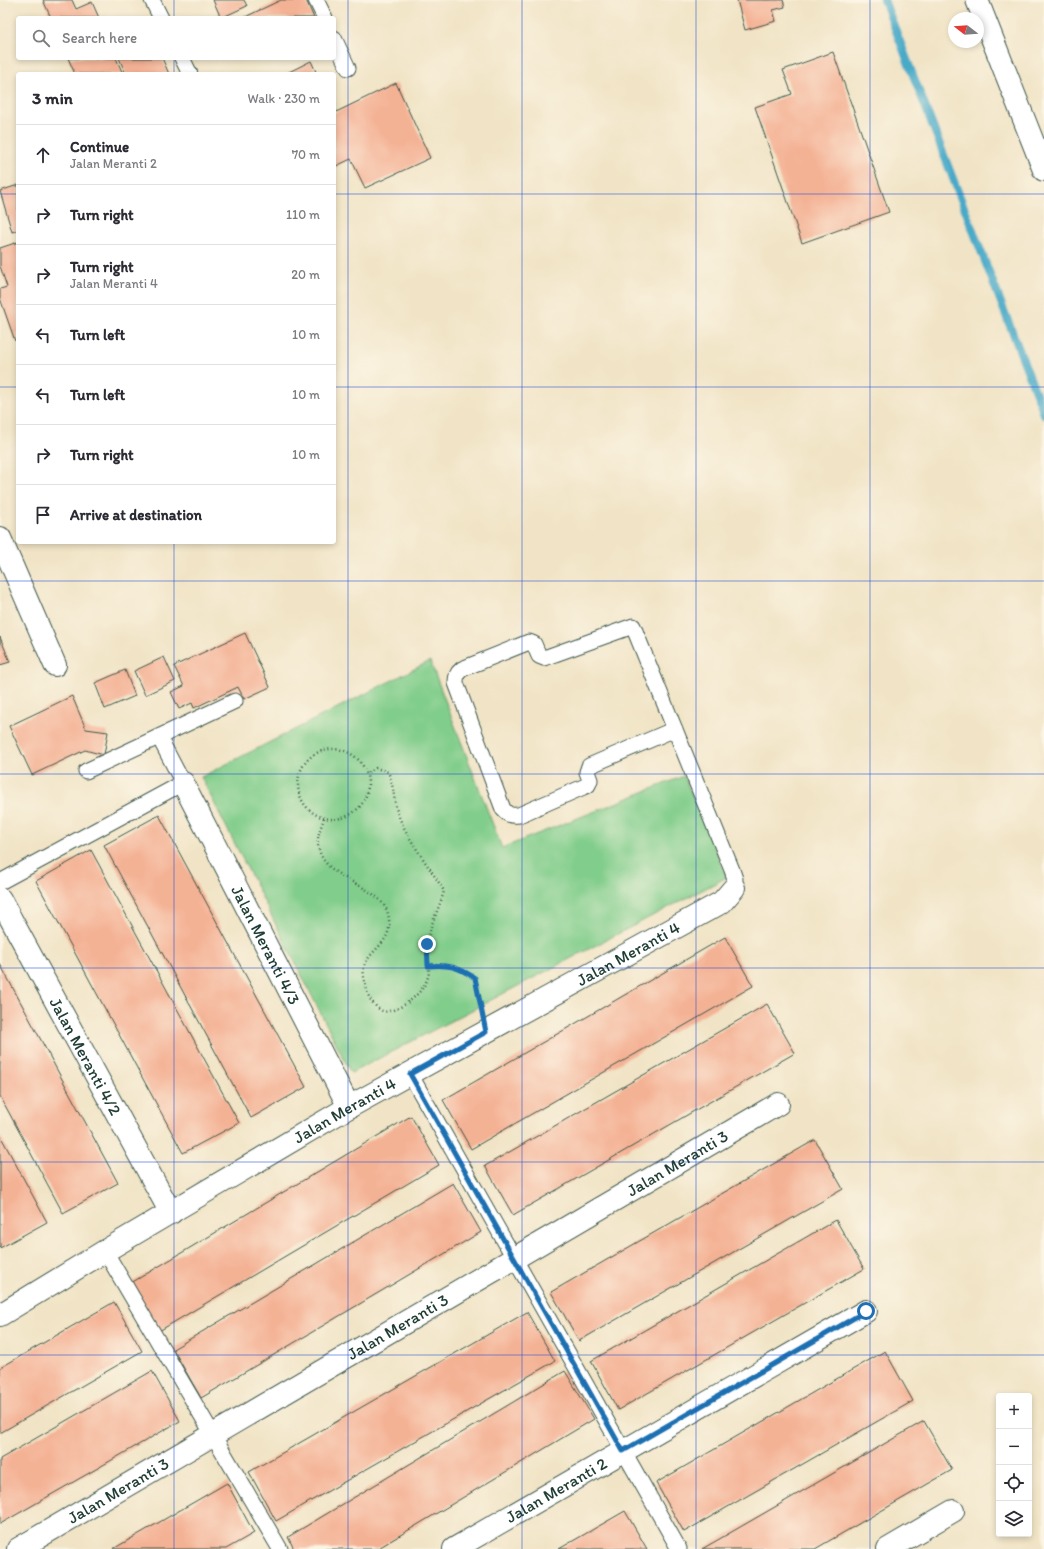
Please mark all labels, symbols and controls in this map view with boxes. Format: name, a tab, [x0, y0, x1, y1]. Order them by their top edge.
north arrow	[948, 12, 984, 48]
search box	[16, 16, 336, 60]
icon: search	[30, 27, 52, 49]
text: Search here	[62, 29, 137, 47]
text: 3 min	[32, 88, 73, 108]
text: Walk · 230 m	[248, 91, 320, 106]
text: Continue	[70, 138, 129, 156]
icon: ahead	[32, 144, 54, 166]
text: 70 m	[292, 147, 320, 162]
text: Jalan Meranti 2	[70, 156, 157, 171]
icon: right	[32, 204, 54, 226]
text: Turn right	[70, 206, 134, 224]
text: 110 m	[286, 207, 320, 222]
text: Turn right	[70, 258, 134, 276]
icon: right	[32, 264, 54, 286]
text: 20 m	[291, 267, 320, 282]
text: Jalan Meranti 4	[70, 276, 158, 291]
icon: left	[32, 324, 54, 346]
text: Turn left	[70, 326, 125, 344]
text: 10 m	[292, 327, 320, 342]
icon: left	[32, 384, 54, 406]
text: Turn left	[70, 386, 125, 404]
text: 10 m	[292, 387, 320, 402]
icon: right	[32, 444, 54, 466]
text: Turn right	[70, 446, 134, 464]
text: 10 m	[292, 447, 320, 462]
icon: arrive	[32, 504, 54, 526]
text: Arrive at destination	[70, 506, 202, 524]
street label: Jalan Meranti 4/3	[227, 882, 305, 1008]
street label: Jalan Meranti 4	[573, 917, 683, 990]
route end	[418, 935, 436, 953]
street label: Jalan Meranti 4/2	[46, 994, 126, 1119]
street label: Jalan Meranti 4	[290, 1073, 399, 1147]
street label: Jalan Meranti 3	[623, 1126, 731, 1200]
street label: Jalan Meranti 3	[344, 1289, 452, 1364]
route start	[857, 1302, 875, 1320]
map controls	[996, 1393, 1032, 1537]
button: +	[996, 1393, 1032, 1429]
button: −	[996, 1429, 1032, 1465]
street label: Jalan Meranti 3	[64, 1453, 172, 1528]
street label: Jalan Meranti 2	[502, 1453, 610, 1527]
button: locate	[996, 1465, 1032, 1501]
button: layers	[996, 1501, 1032, 1537]

